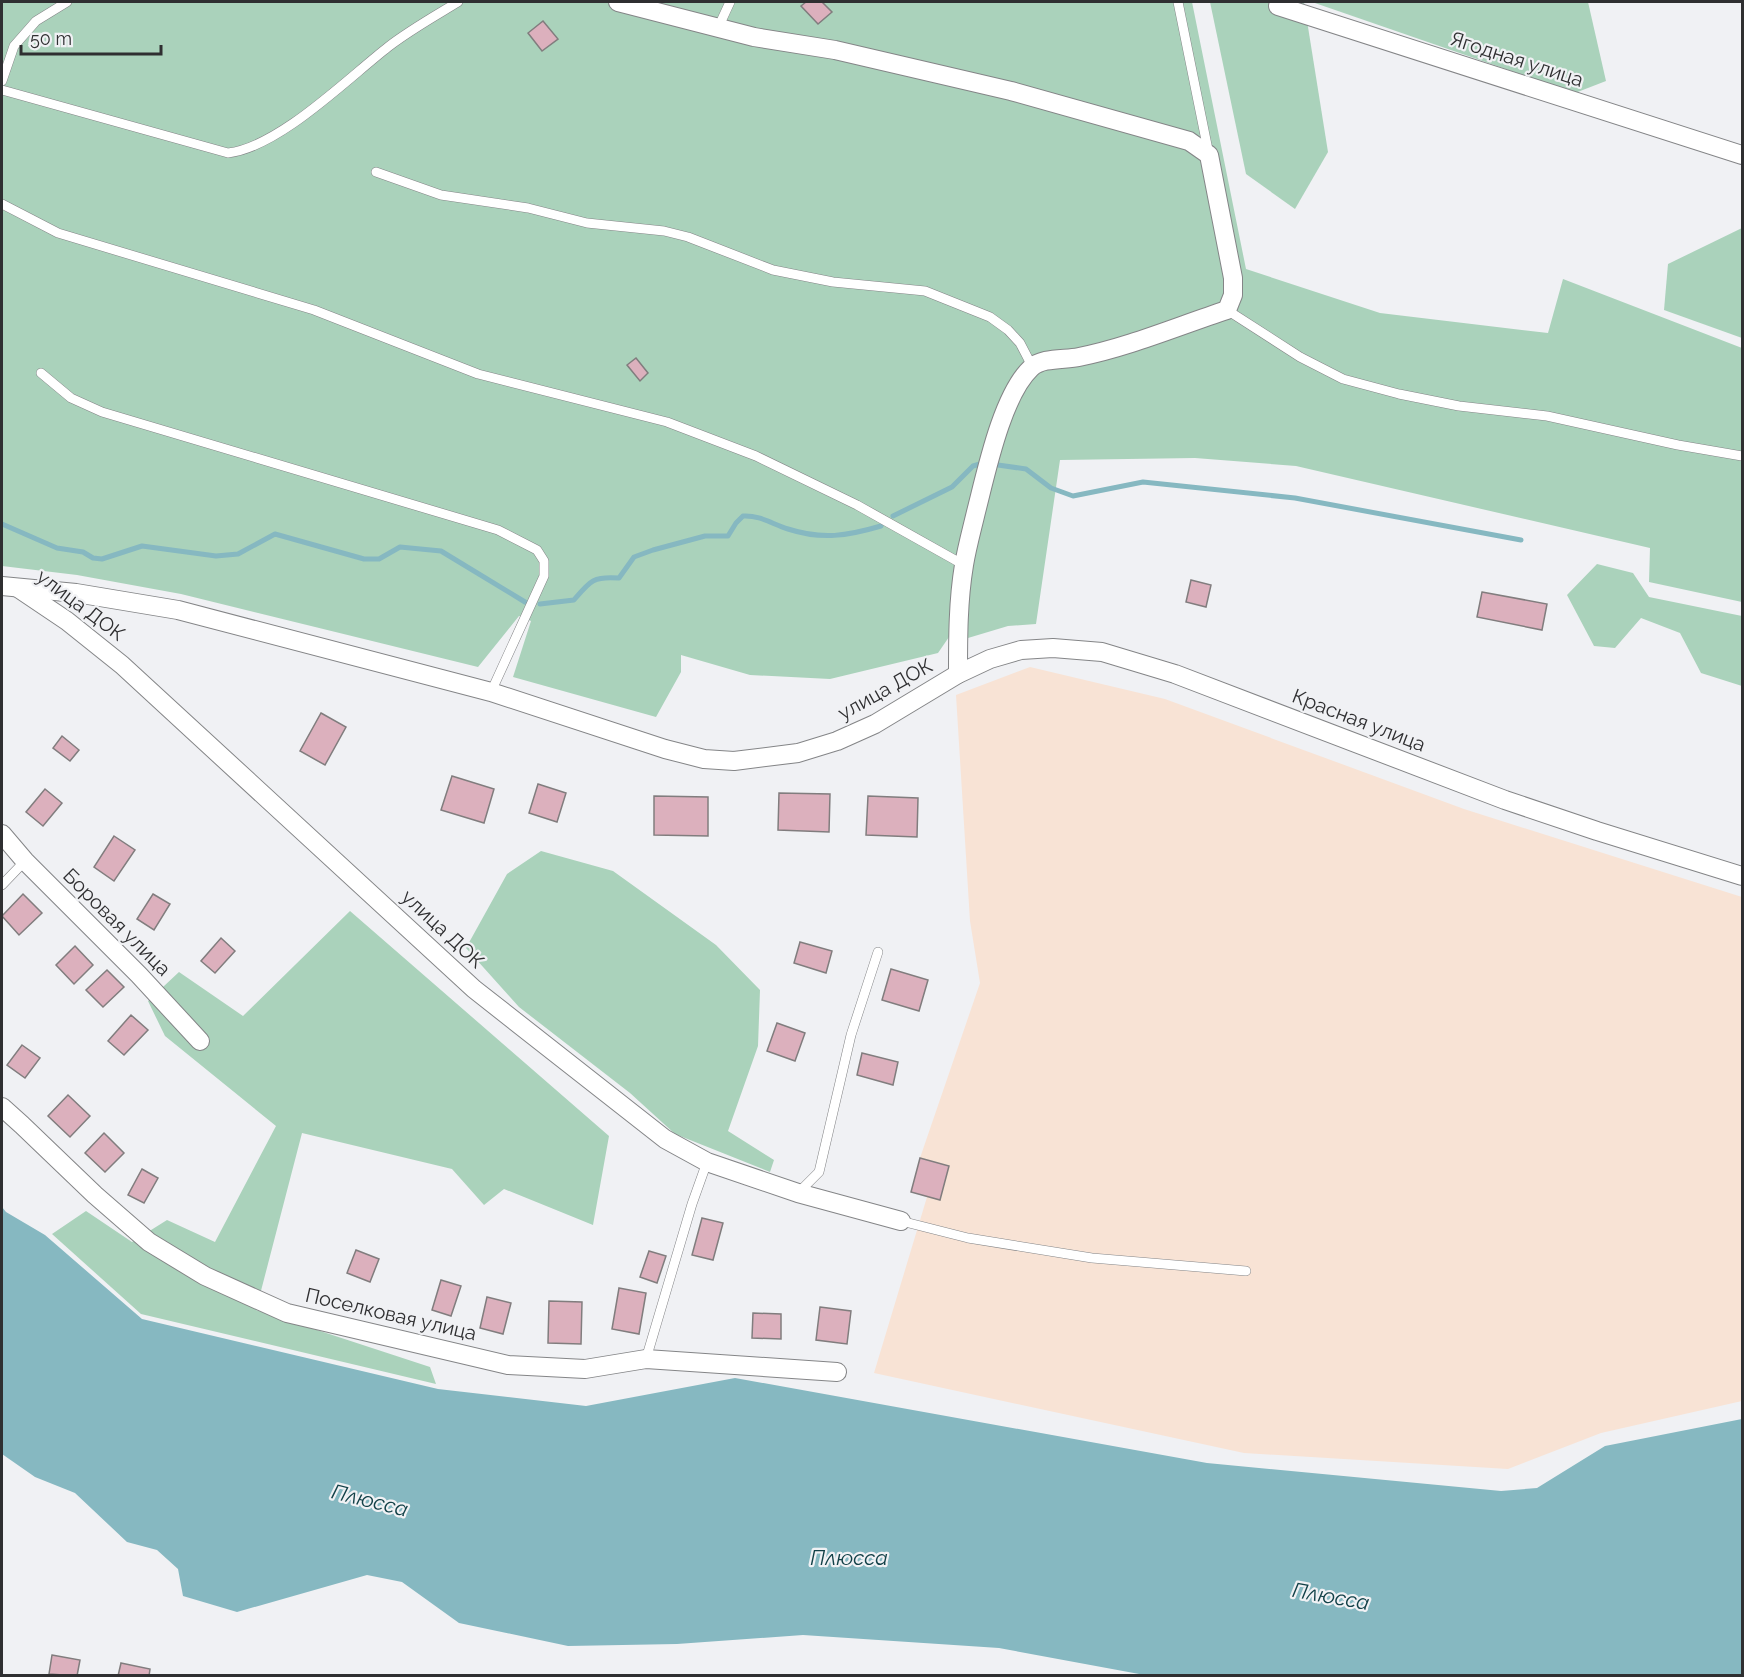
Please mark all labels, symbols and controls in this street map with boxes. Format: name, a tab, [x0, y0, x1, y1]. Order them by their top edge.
scale bar	[21, 18, 160, 56]
street label: Ягодная улица	[1447, 26, 1587, 92]
text: 50 m	[30, 28, 72, 49]
street label: улица ДОК	[32, 564, 130, 646]
street label: улица ДОК	[834, 653, 937, 725]
street label: Красная улица	[1289, 684, 1429, 756]
street label: Боровая улица	[58, 863, 176, 981]
street label: улица ДОК	[397, 885, 490, 974]
street label: Поселковая улица	[303, 1283, 479, 1345]
water label: Плюсса	[329, 1478, 411, 1522]
water label: Плюсса	[810, 1545, 888, 1570]
water label: Плюсса	[1291, 1577, 1371, 1615]

